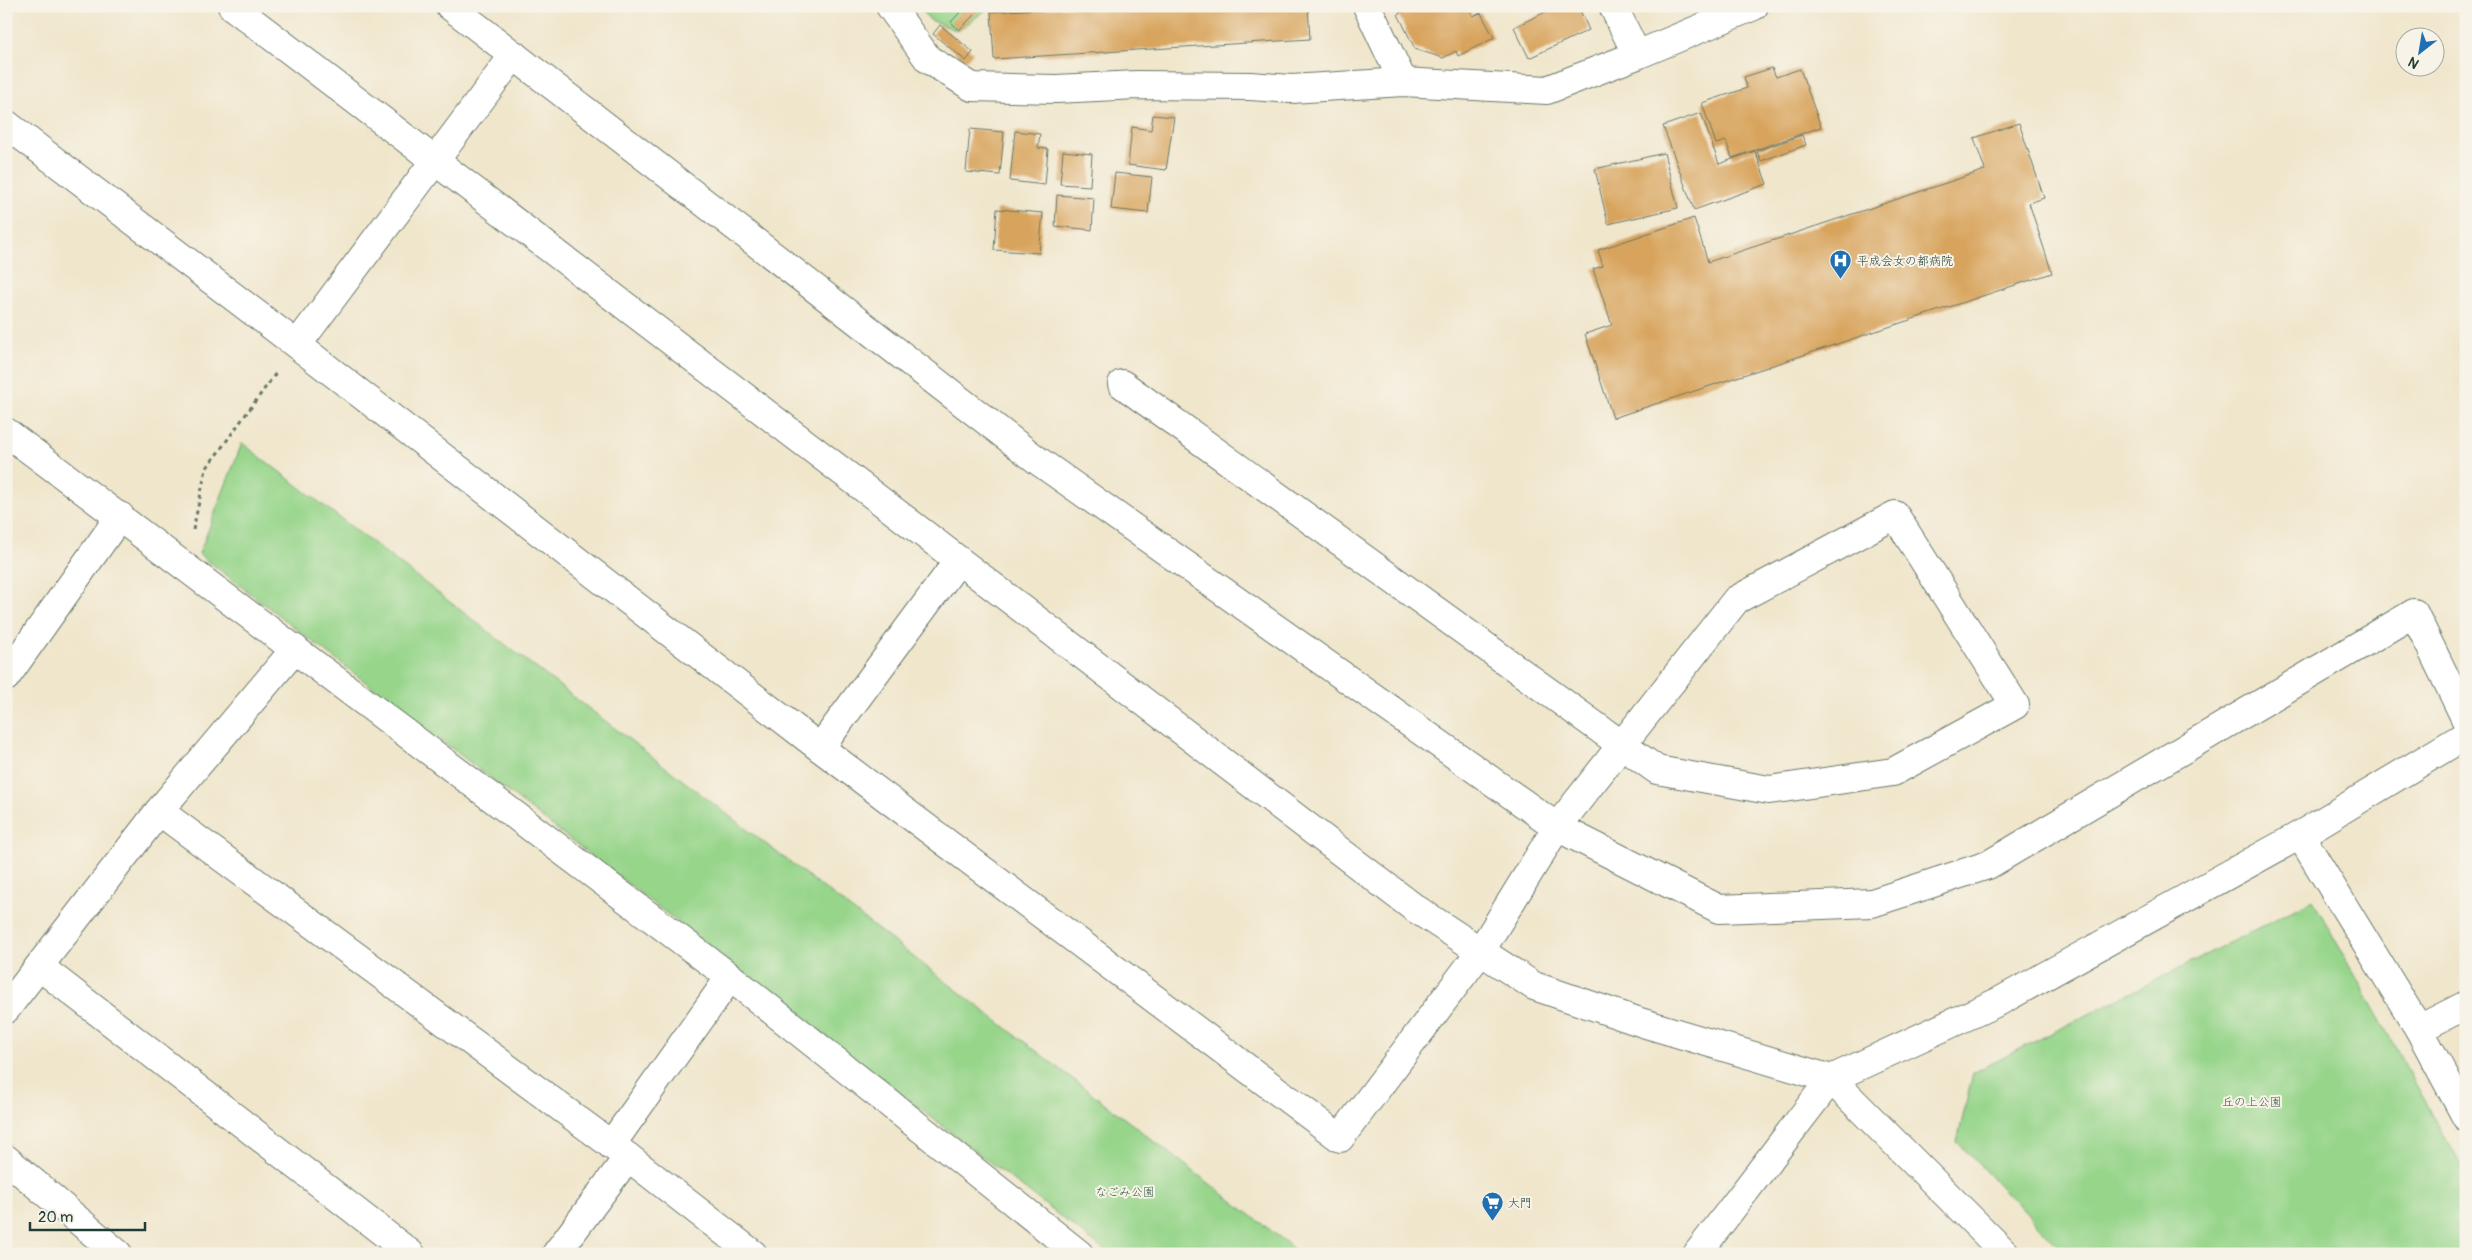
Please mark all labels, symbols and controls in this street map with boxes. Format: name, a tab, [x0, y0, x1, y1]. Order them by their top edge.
north arrow	[2394, 28, 2444, 78]
text: N	[2405, 53, 2422, 72]
hospital icon: 平成会女の都病院	[1829, 249, 1853, 280]
place label: 平成会女の都病院	[1857, 254, 1953, 269]
park label: 丘の上公園	[2222, 1095, 2282, 1110]
park label: なごみ公園	[1095, 1185, 1155, 1200]
supermarket icon: 大門	[1480, 1191, 1504, 1222]
place label: 大門	[1508, 1196, 1532, 1211]
scale bar	[30, 1200, 145, 1232]
text: 20 m	[38, 1208, 73, 1227]

